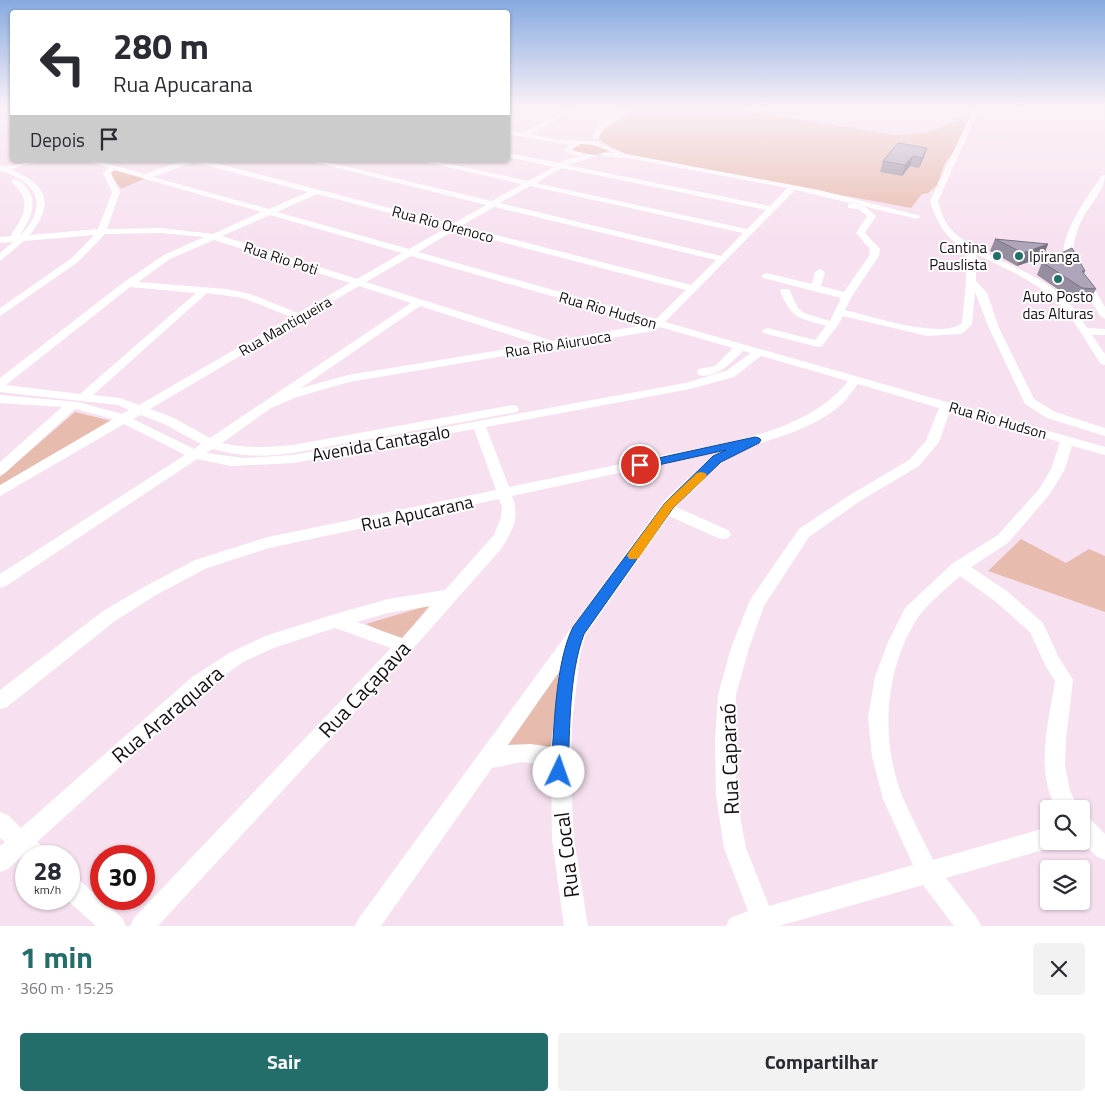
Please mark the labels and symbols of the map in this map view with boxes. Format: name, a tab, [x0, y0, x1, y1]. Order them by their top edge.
street label: Rua Rio Orenoco	[390, 199, 497, 249]
street label: Rua Rio Poti	[241, 235, 321, 281]
place label: Cantina Pauslista	[929, 236, 987, 276]
place label: Ipiranga	[1029, 245, 1080, 268]
marker: Cantina Pauslista	[991, 250, 1003, 262]
marker: Ipiranga	[1013, 250, 1025, 262]
marker: Auto Posto das Alturas	[1052, 273, 1064, 285]
street label: Rua Rio Hudson	[556, 285, 660, 335]
place label: Auto Posto das Alturas	[1022, 285, 1094, 325]
street label: Rua Mantiqueira	[234, 290, 336, 362]
street label: Rua Rio Aiuruoca	[503, 324, 613, 364]
street label: Rua Rio Hudson	[946, 395, 1050, 445]
street label: Avenida Cantagalo	[310, 418, 452, 468]
pin	[619, 444, 661, 486]
street label: Rua Apucarana	[358, 488, 476, 538]
street label: Rua Caçapava	[310, 633, 418, 745]
street label: Rua Araraquara	[104, 657, 230, 771]
street label: Rua Caparaó	[711, 703, 747, 815]
position arrow	[532, 745, 584, 797]
street label: Rua Cocal	[545, 810, 587, 900]
speed limit sign: 30	[90, 845, 155, 910]

